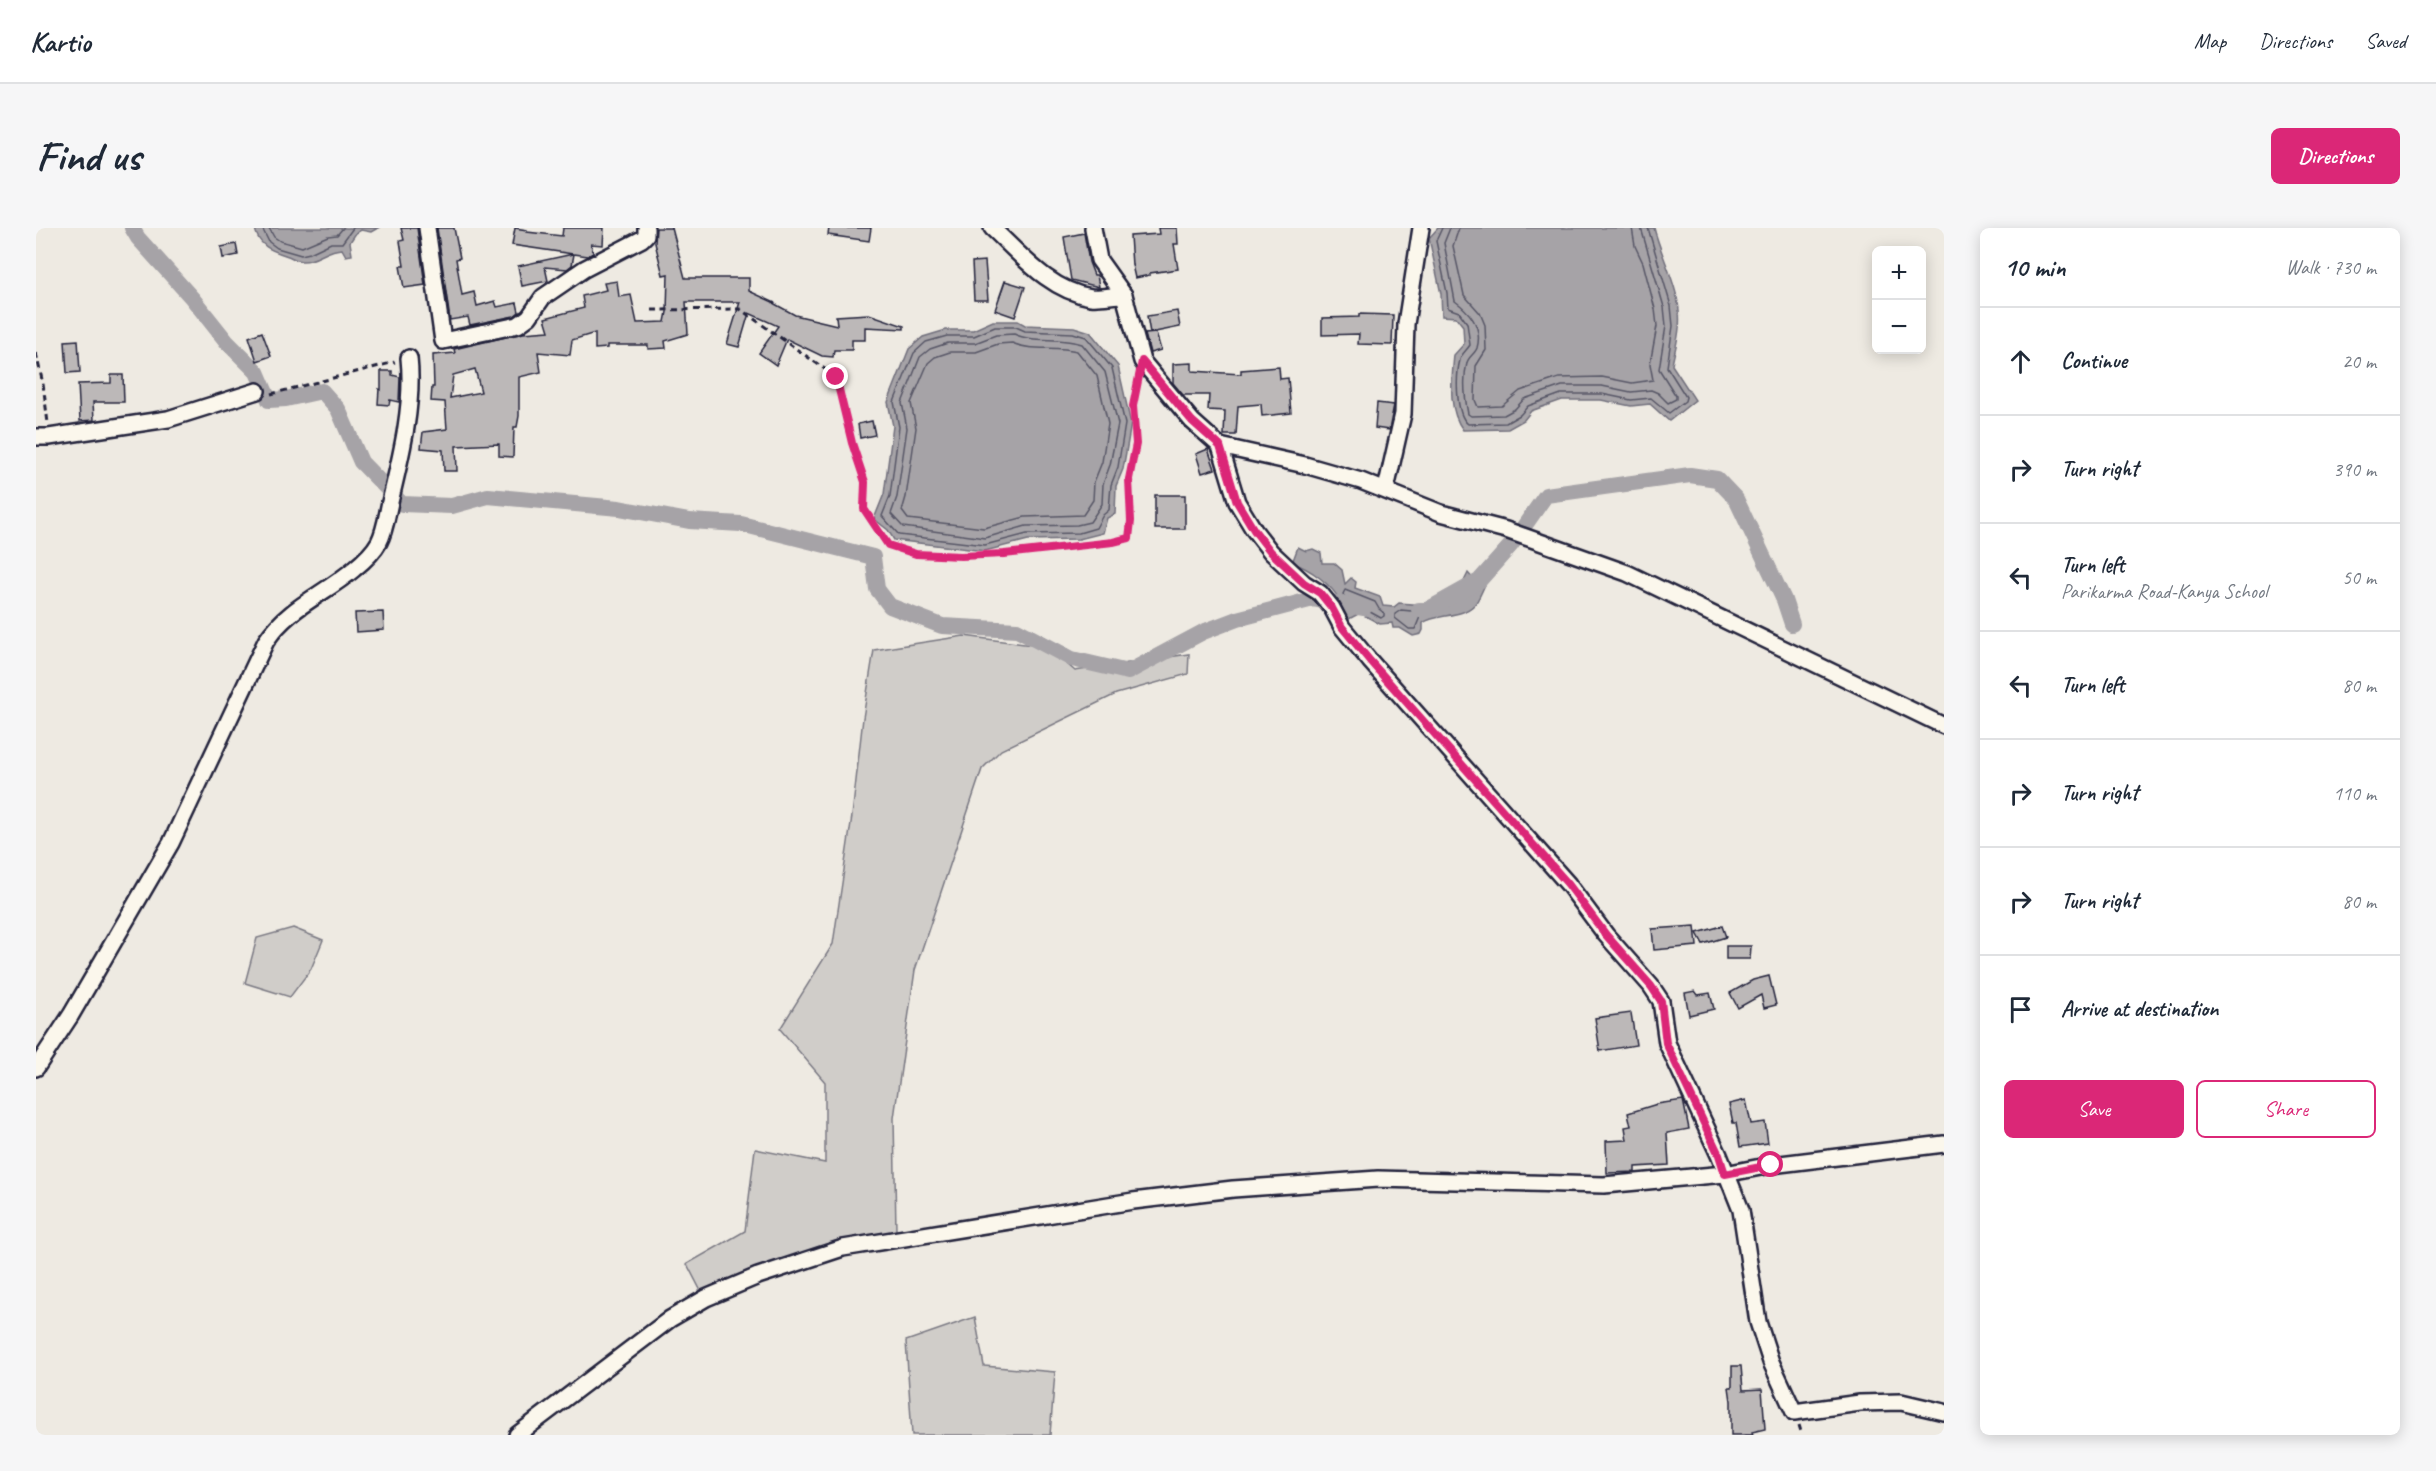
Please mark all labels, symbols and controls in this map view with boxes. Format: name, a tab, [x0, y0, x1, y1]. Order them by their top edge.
text: Kartio	[30, 24, 91, 59]
text: Map	[2194, 28, 2226, 54]
text: Directions	[2259, 28, 2332, 54]
text: Saved	[2365, 28, 2406, 54]
button: Directions	[2271, 128, 2400, 184]
text: Find us	[36, 130, 141, 183]
map controls	[1872, 246, 1926, 354]
button: +	[1872, 246, 1926, 300]
text: 10 min	[2004, 251, 2066, 284]
text: Walk · 730 m	[2286, 255, 2376, 280]
button: −	[1872, 300, 1926, 354]
icon: ahead	[2004, 345, 2037, 378]
text: Continue	[2061, 347, 2127, 375]
text: 20 m	[2342, 349, 2376, 374]
route end	[822, 363, 848, 389]
icon: right	[2004, 453, 2037, 486]
text: Turn right	[2061, 455, 2138, 483]
text: 390 m	[2333, 457, 2376, 482]
text: Turn left	[2061, 551, 2125, 579]
icon: left	[2004, 561, 2037, 594]
text: 50 m	[2342, 565, 2376, 590]
text: Parikarma Road-Kanya School	[2061, 579, 2267, 604]
icon: left	[2004, 669, 2037, 702]
text: Turn left	[2061, 671, 2125, 699]
text: 80 m	[2342, 673, 2376, 698]
icon: right	[2004, 777, 2037, 810]
text: Turn right	[2061, 779, 2138, 807]
text: 110 m	[2333, 781, 2376, 806]
icon: right	[2004, 885, 2037, 918]
text: Turn right	[2061, 887, 2138, 915]
text: 80 m	[2342, 889, 2376, 914]
icon: arrive	[2004, 993, 2037, 1026]
text: Arrive at destination	[2061, 995, 2218, 1023]
button: Save	[2004, 1080, 2184, 1138]
button: Share	[2196, 1080, 2376, 1138]
route start	[1757, 1151, 1783, 1177]

